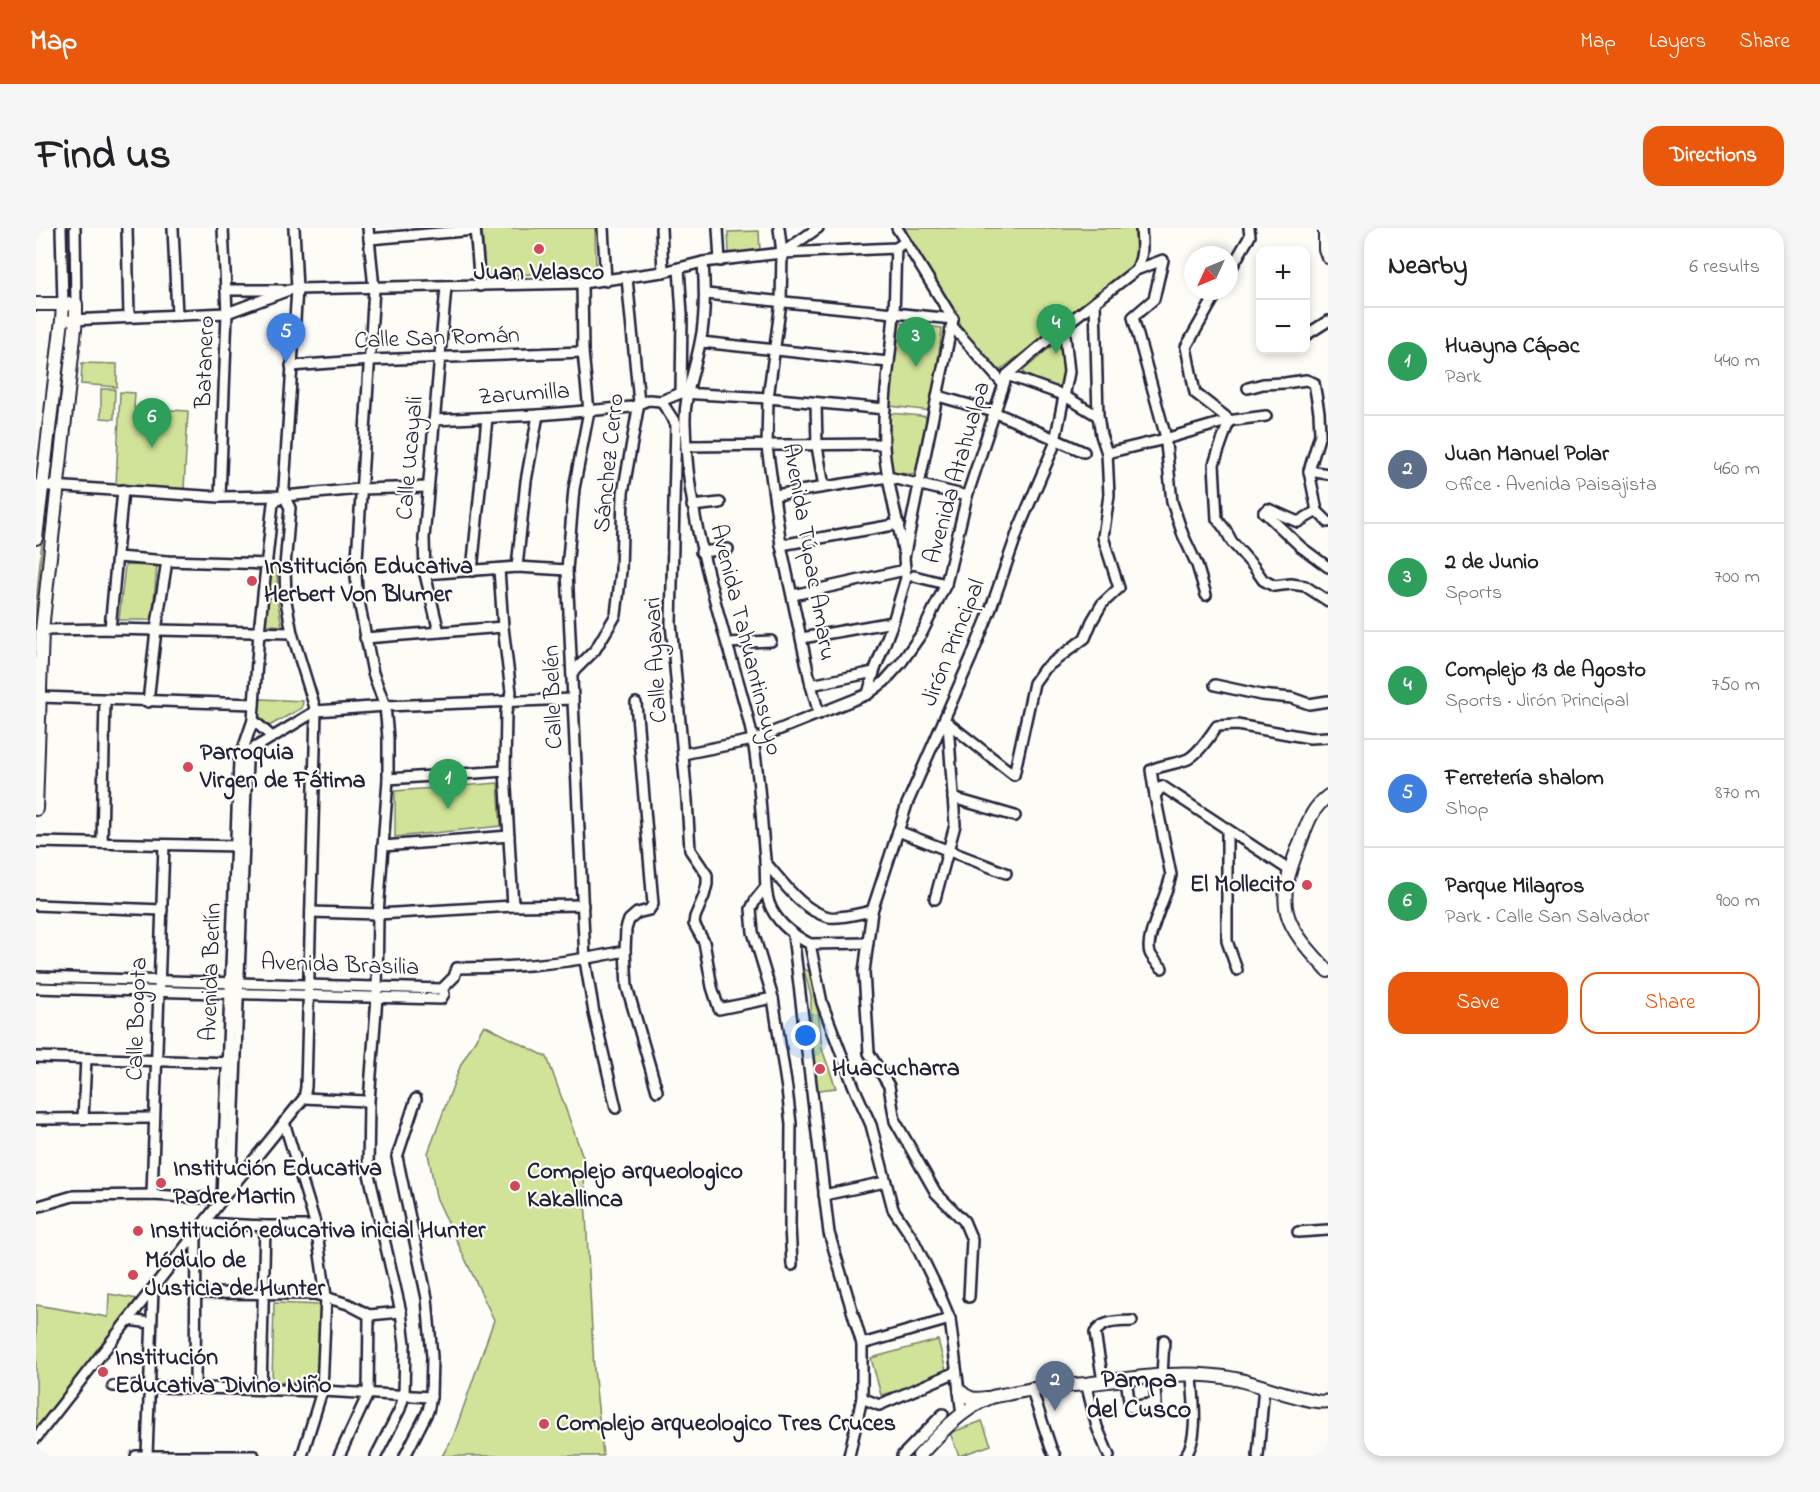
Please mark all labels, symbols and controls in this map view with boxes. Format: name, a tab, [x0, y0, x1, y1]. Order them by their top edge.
text: Map	[30, 22, 77, 63]
text: Map	[1580, 27, 1616, 57]
text: Layers	[1649, 27, 1706, 57]
text: Share	[1739, 27, 1790, 57]
text: Find us	[36, 126, 171, 187]
button: Directions	[1643, 126, 1784, 186]
marker: Juan Velasco	[532, 242, 546, 256]
north arrow	[1184, 246, 1238, 300]
map controls	[1256, 246, 1310, 354]
button: +	[1256, 246, 1310, 300]
text: Nearby	[1388, 248, 1467, 286]
text: 6 results	[1689, 253, 1760, 282]
place label: Juan Velasco	[474, 256, 604, 291]
button: −	[1256, 300, 1310, 354]
pin: 4	[1036, 304, 1076, 354]
pin: 5	[266, 314, 306, 363]
street label: Batanero	[187, 315, 225, 410]
pin: 3	[896, 318, 936, 367]
street label: Calle San Román	[354, 319, 520, 359]
text: Huayna Cápac	[1445, 331, 1579, 363]
text: 1	[1404, 347, 1411, 376]
text: 440 m	[1714, 347, 1760, 376]
text: Park	[1445, 363, 1481, 392]
street label: Zarumilla	[477, 374, 571, 416]
street label: Avenida Atahualpa	[915, 378, 1001, 568]
street label: Sánchez Cerro	[585, 392, 635, 534]
street label: Calle Ucayali	[388, 395, 435, 522]
pin: 6	[132, 398, 172, 448]
text: Juan Manuel Polar	[1445, 439, 1609, 471]
street label: Avenida Túpac Amaru	[772, 441, 844, 663]
text: 2	[1403, 455, 1412, 484]
text: 460 m	[1714, 455, 1760, 484]
text: Office · Avenida Paisajista	[1445, 471, 1657, 500]
street label: Avenida Tahuantinsuyo	[698, 521, 791, 760]
text: 2 de Junio	[1445, 547, 1539, 579]
place label: Institución Educativa Herbert Von Blumer	[264, 550, 473, 613]
text: 3	[1403, 563, 1412, 592]
text: 700 m	[1714, 563, 1760, 592]
marker: Institución Educativa Herbert Von Blumer	[245, 574, 259, 588]
street label: Jirón Principal	[913, 574, 995, 712]
text: Sports	[1445, 579, 1502, 608]
street label: Calle Ayavari	[636, 596, 679, 724]
street label: Calle Belén	[535, 644, 573, 750]
text: Complejo 13 de Agosto	[1445, 655, 1646, 687]
text: 4	[1403, 671, 1412, 700]
text: 750 m	[1711, 671, 1760, 700]
text: Sports · Jirón Principal	[1445, 687, 1629, 716]
place label: Parroquia Virgen de Fátima	[199, 736, 366, 800]
marker: Parroquia Virgen de Fátima	[181, 760, 195, 774]
pin: 1	[428, 760, 468, 809]
text: Ferretería shalom	[1445, 763, 1604, 795]
text: 5	[1402, 779, 1413, 808]
text: 870 m	[1715, 779, 1760, 808]
text: Shop	[1445, 795, 1489, 824]
place label: El Mollecito	[1190, 868, 1295, 903]
text: Parque Milagros	[1445, 871, 1584, 903]
marker: El Mollecito	[1300, 878, 1314, 892]
text: 6	[1403, 887, 1412, 916]
text: 900 m	[1716, 887, 1760, 916]
street label: Avenida Berlín	[192, 902, 232, 1042]
text: Park · Calle San Salvador	[1445, 903, 1650, 932]
street label: Avenida Brasilia	[260, 946, 420, 986]
street label: Calle Bogota	[118, 956, 158, 1082]
button: Save	[1388, 972, 1568, 1034]
button: Share	[1580, 972, 1760, 1034]
your location	[791, 1021, 820, 1050]
place label: Huacucharra	[832, 1052, 960, 1087]
marker: Huacucharra	[813, 1062, 827, 1076]
place label: Institución Educativa Padre Martin	[173, 1152, 382, 1215]
place label: Complejo arqueologico Kakallinca	[527, 1155, 743, 1218]
marker: Institución Educativa Padre Martin	[154, 1176, 168, 1190]
marker: Complejo arqueologico Kakallinca	[508, 1179, 522, 1193]
place label: Institución educativa inicial Hunter	[150, 1214, 486, 1249]
marker: Institución educativa inicial Hunter	[131, 1224, 145, 1238]
place label: Módulo de Justicia de Hunter	[145, 1244, 325, 1307]
marker: Módulo de Justicia de Hunter	[126, 1268, 140, 1282]
place label: Institución Educativa Divino Niño	[115, 1341, 332, 1404]
pin: 2	[1036, 1362, 1074, 1411]
district label: Pampa del Cusco	[1087, 1362, 1191, 1430]
marker: Institución Educativa Divino Niño	[96, 1365, 110, 1379]
place label: Complejo arqueologico Tres Cruces	[556, 1407, 896, 1443]
marker: Complejo arqueologico Tres Cruces	[537, 1417, 551, 1431]

